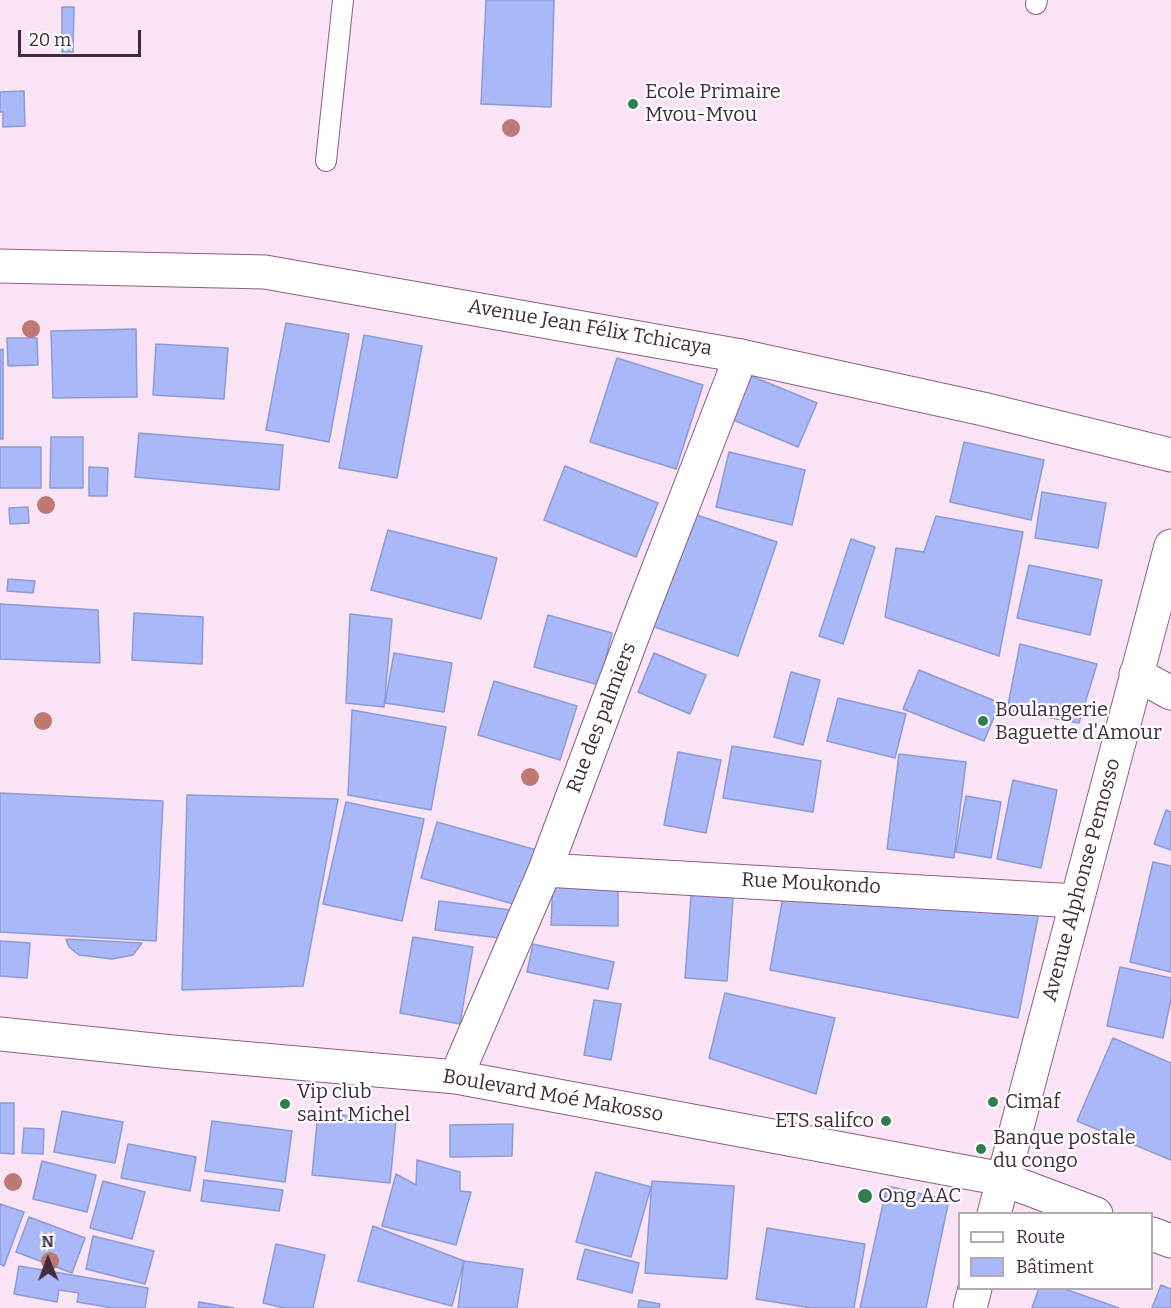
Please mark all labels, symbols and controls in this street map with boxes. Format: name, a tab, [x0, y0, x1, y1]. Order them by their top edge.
scale bar	[21, 18, 144, 56]
text: 20 m	[29, 29, 71, 51]
place label: Ecole Primaire Mvou-Mvou	[645, 80, 781, 127]
marker: Ecole Primaire Mvou-Mvou	[626, 97, 640, 111]
street label: Avenue Jean Félix Tchicaya	[466, 295, 714, 361]
street label: Rue des palmiers	[562, 639, 642, 797]
place label: Boulangerie Baguette d'Amour	[995, 698, 1162, 745]
marker: Boulangerie Baguette d'Amour	[976, 714, 990, 728]
street label: Avenue Alphonse Pemosso	[1038, 756, 1126, 1004]
street label: Rue Moukondo	[741, 868, 881, 900]
street label: Boulevard Moé Makosso	[441, 1065, 665, 1127]
place label: Vip club saint Michel	[297, 1080, 410, 1127]
place label: Cimaf	[1005, 1090, 1060, 1114]
marker: Cimaf	[986, 1095, 1000, 1109]
marker: Vip club saint Michel	[278, 1097, 292, 1111]
place label: ETS salifco	[775, 1109, 874, 1133]
marker: ETS salifco	[879, 1114, 893, 1128]
place label: Banque postale du congo	[993, 1126, 1136, 1173]
marker: Banque postale du congo	[974, 1142, 988, 1156]
place label: Ong AAC	[878, 1184, 961, 1208]
marker: Ong AAC	[856, 1187, 874, 1205]
legend	[958, 1212, 1153, 1290]
text: Route	[1016, 1226, 1065, 1248]
north arrow	[18, 1230, 78, 1290]
text: N	[41, 1232, 54, 1251]
text: Bâtiment	[1016, 1256, 1094, 1278]

